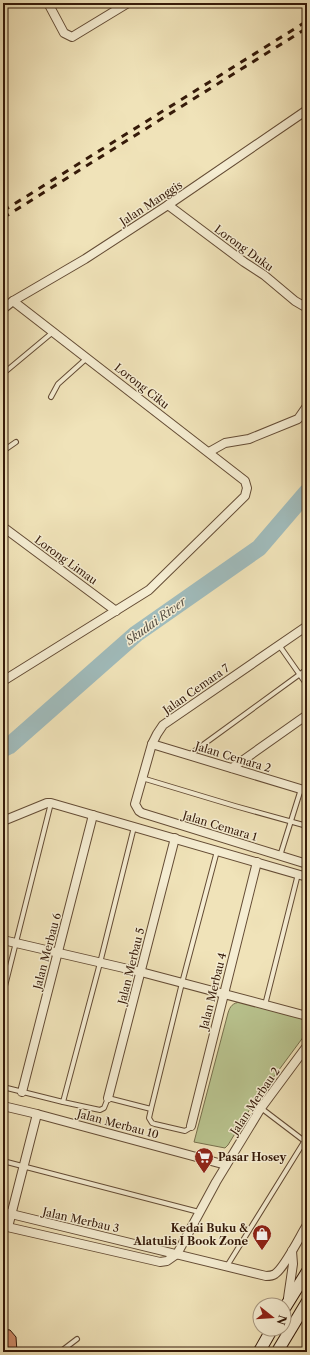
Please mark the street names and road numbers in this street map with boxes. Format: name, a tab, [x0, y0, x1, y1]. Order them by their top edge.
street label: Jalan Manggis	[115, 177, 185, 230]
street label: Lorong Duku	[212, 222, 276, 274]
street label: Lorong Ciku	[112, 360, 172, 412]
street label: Lorong Limau	[32, 533, 100, 588]
street label: Jalan Cemara 7	[159, 661, 232, 718]
street label: Jalan Cemara 2	[191, 738, 273, 775]
street label: Jalan Cemara 1	[179, 807, 259, 844]
street label: Jalan Merbau 6	[30, 911, 64, 993]
street label: Jalan Merbau 5	[114, 926, 147, 1008]
street label: Jalan Merbau 4	[196, 951, 229, 1033]
street label: Jalan Merbau 2	[226, 1065, 283, 1139]
street label: Jalan Merbau 10	[74, 1106, 160, 1142]
street label: Jalan Merbau 3	[39, 1204, 121, 1236]

